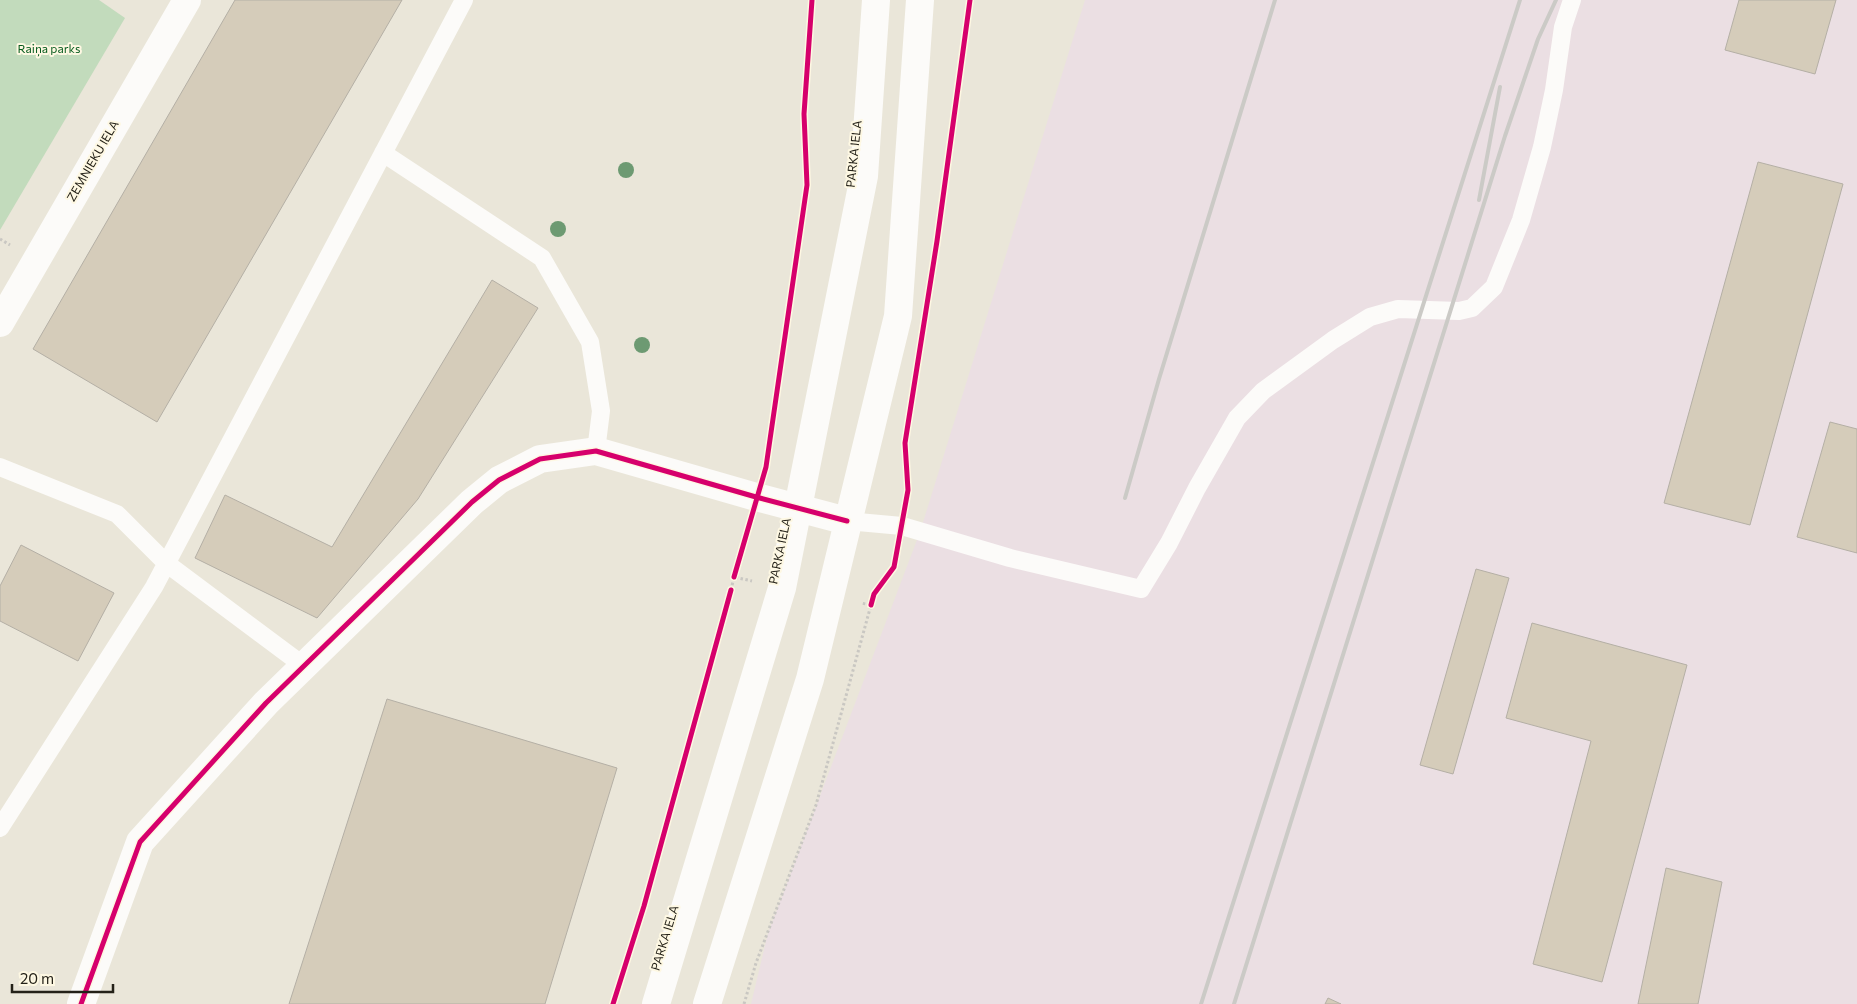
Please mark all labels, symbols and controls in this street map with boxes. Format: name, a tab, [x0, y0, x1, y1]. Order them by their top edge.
park label: Raiņa parks	[18, 41, 80, 57]
street label: ZEMNIEKU IELA	[63, 118, 121, 203]
street label: PARKA IELA	[843, 120, 863, 188]
street label: PARKA IELA	[765, 516, 793, 585]
street label: PARKA IELA	[647, 903, 681, 972]
scale bar	[12, 962, 114, 994]
text: 20 m	[20, 969, 54, 987]

